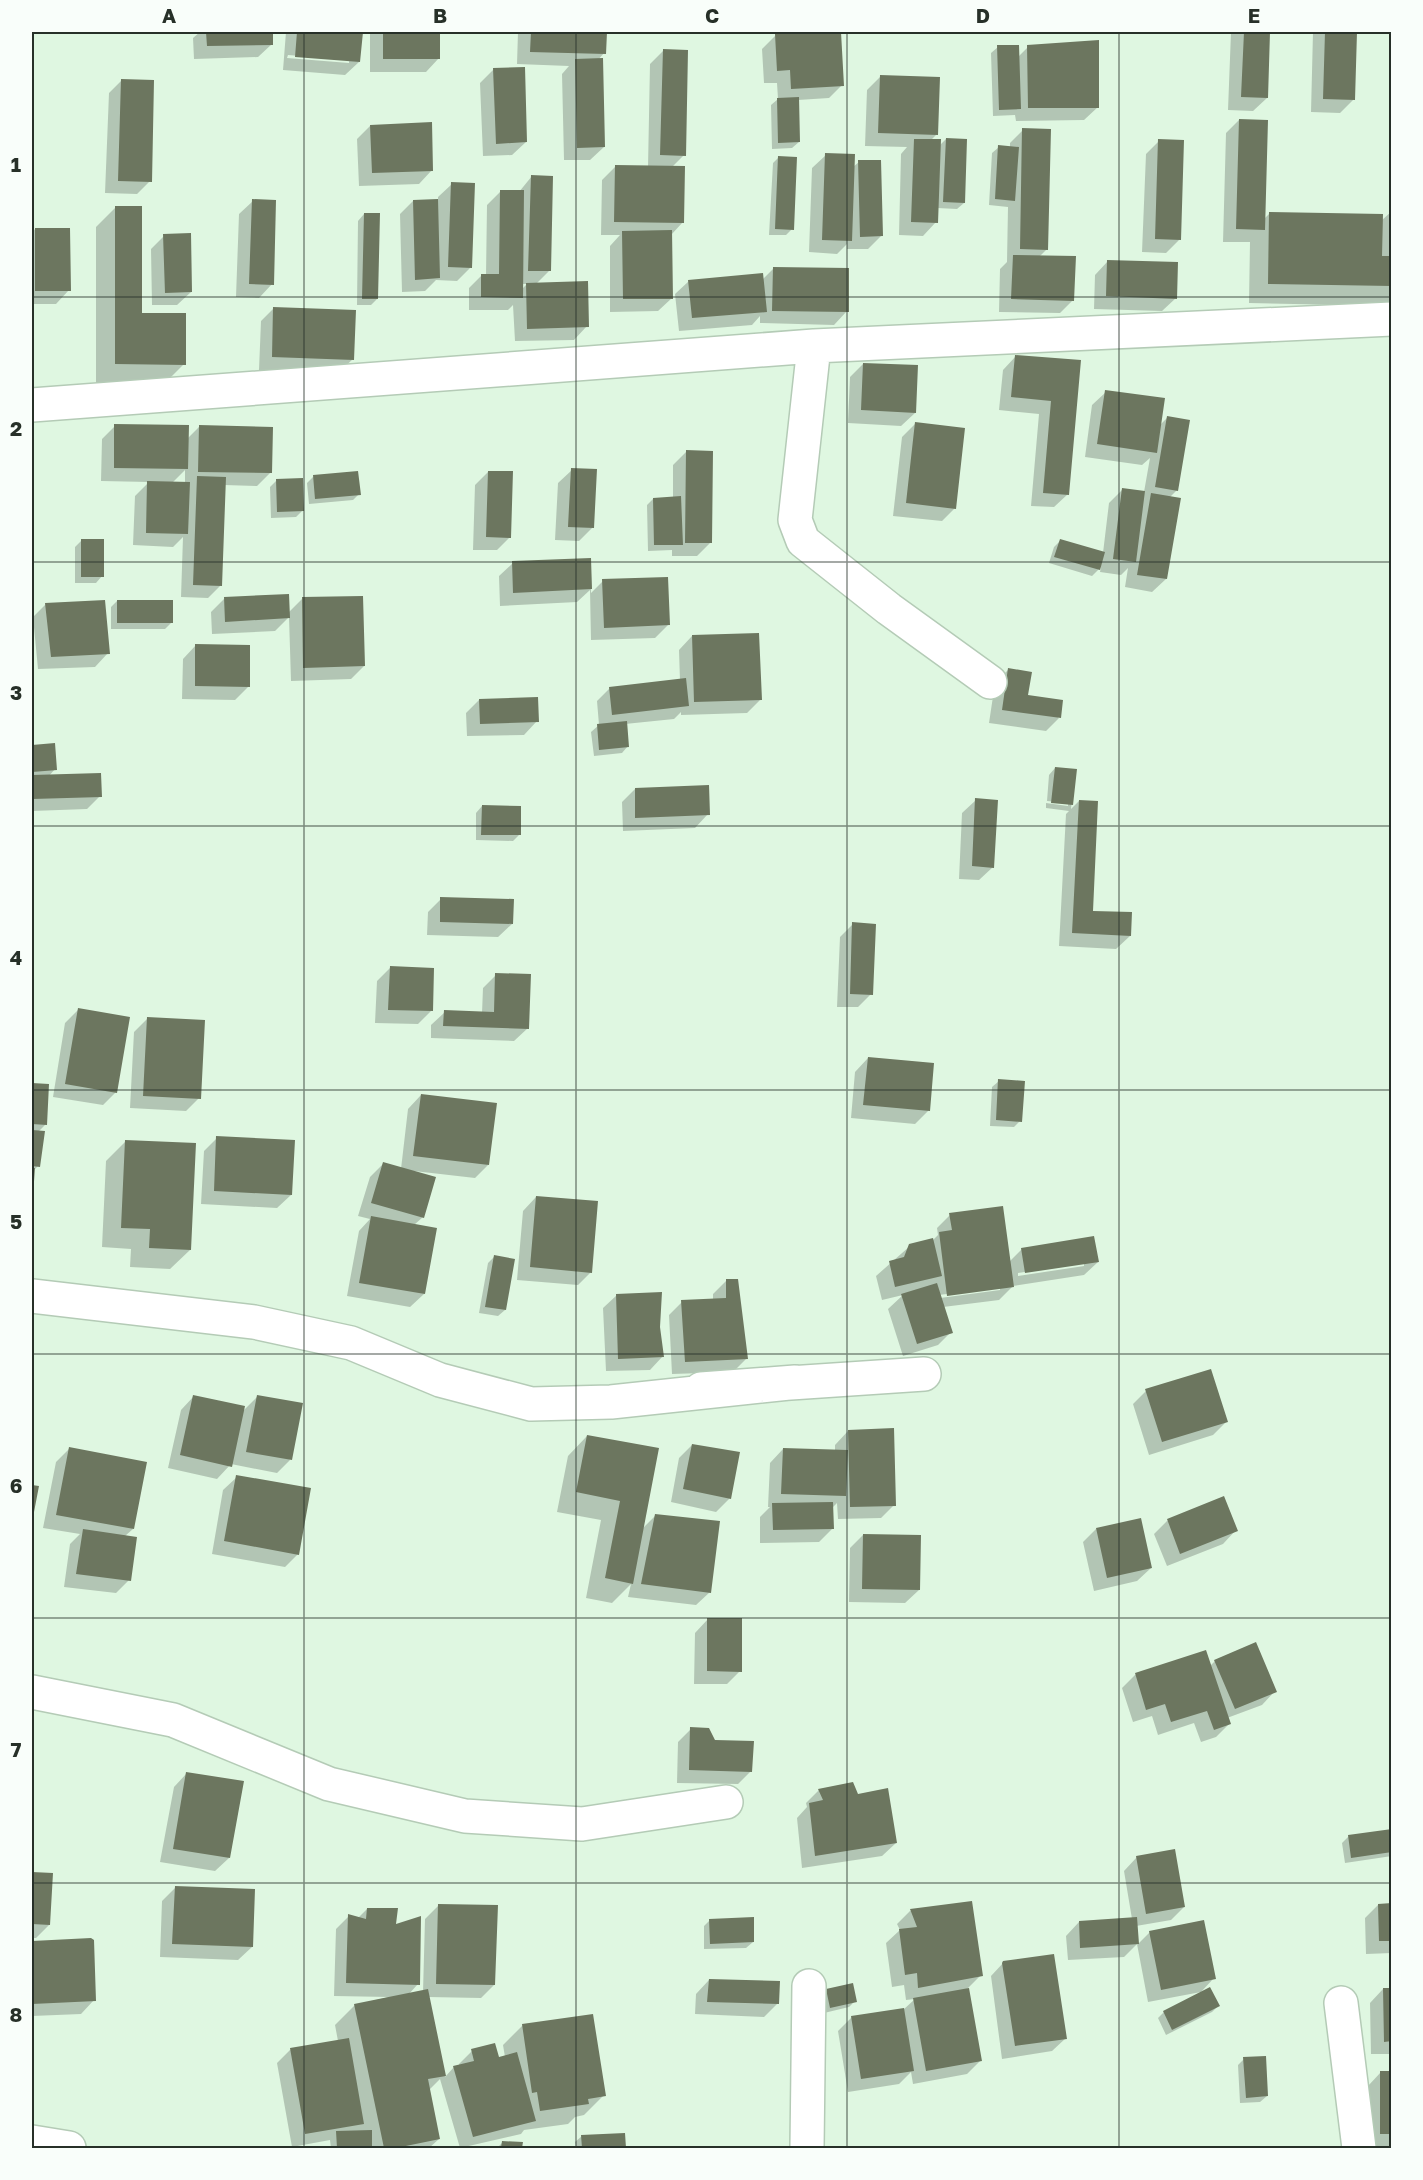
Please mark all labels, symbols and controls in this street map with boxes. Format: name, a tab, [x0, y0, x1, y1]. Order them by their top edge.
text: A	[162, 3, 176, 27]
text: B	[433, 3, 447, 27]
text: C	[705, 3, 719, 27]
text: D	[976, 3, 990, 27]
text: E	[1248, 3, 1260, 27]
text: 1	[11, 152, 21, 176]
text: 2	[10, 416, 22, 440]
text: 3	[10, 680, 22, 704]
text: 4	[10, 945, 22, 969]
text: 5	[10, 1209, 22, 1233]
text: 6	[10, 1473, 22, 1497]
text: 7	[11, 1737, 22, 1761]
text: 8	[10, 2002, 22, 2026]

